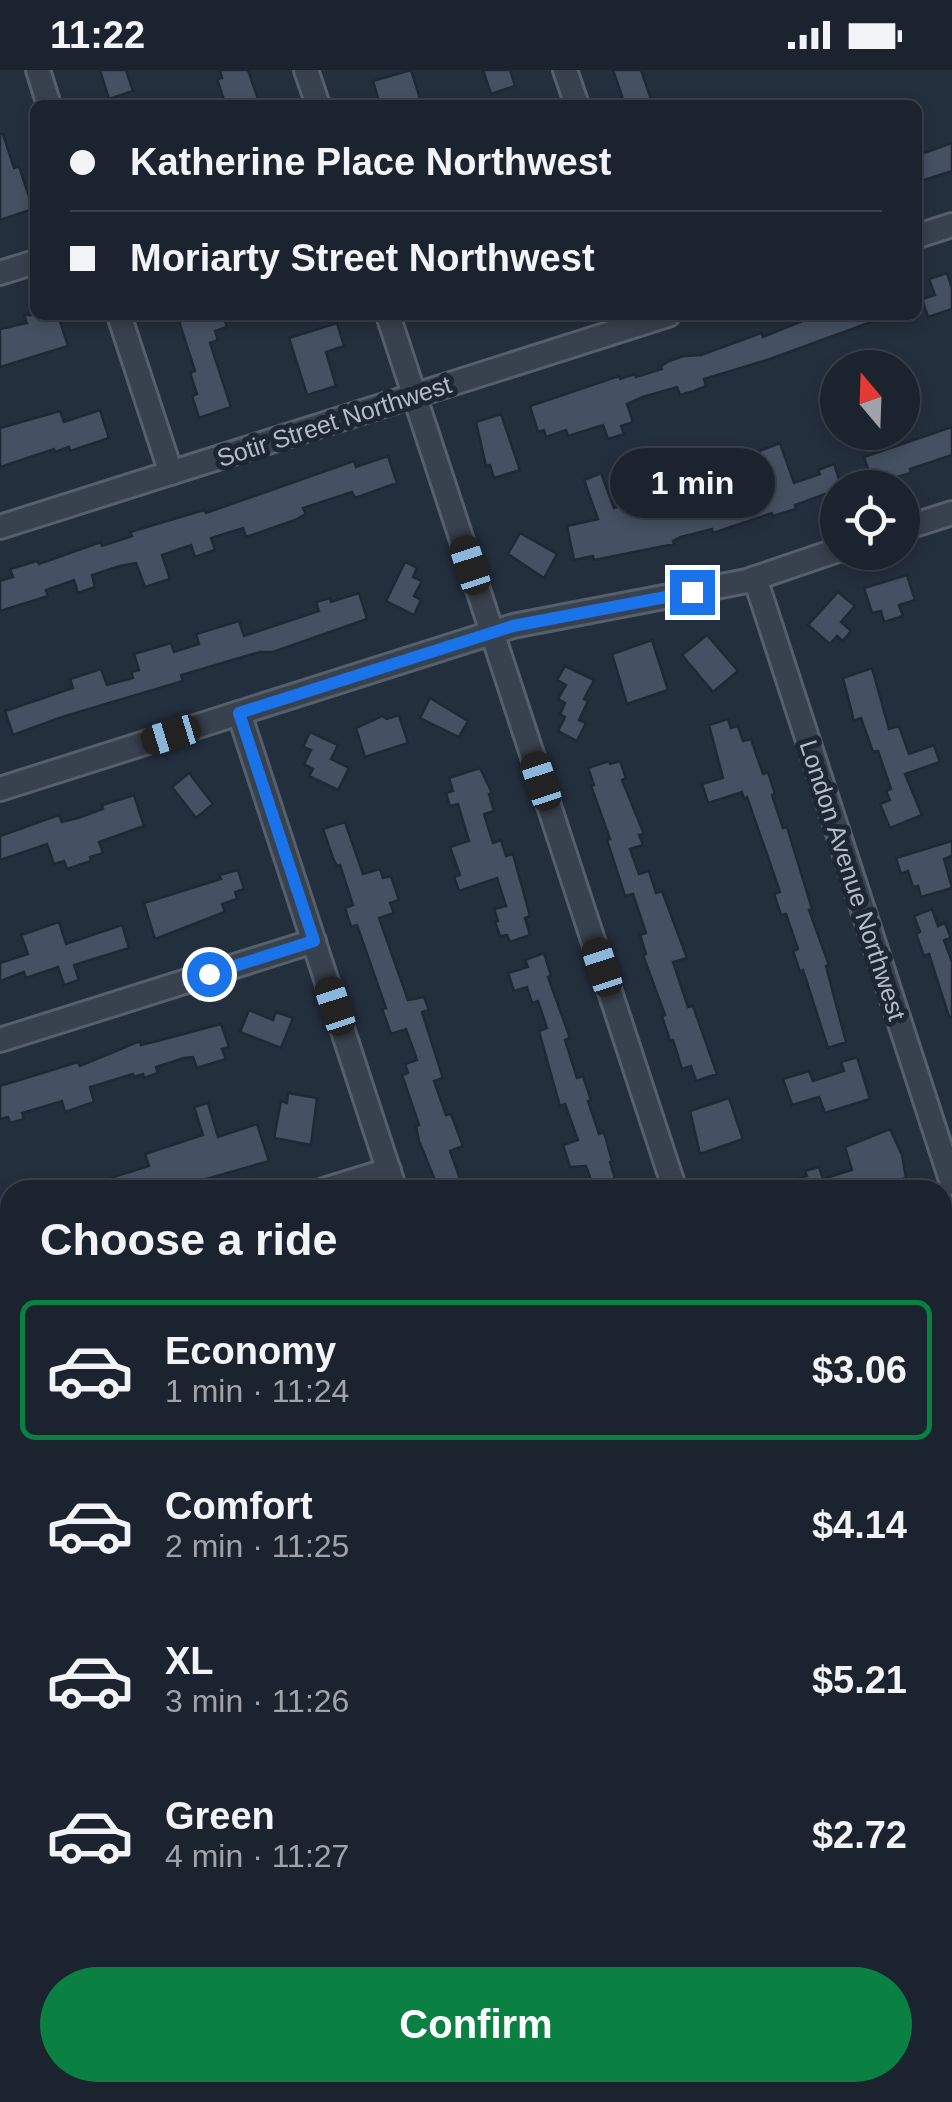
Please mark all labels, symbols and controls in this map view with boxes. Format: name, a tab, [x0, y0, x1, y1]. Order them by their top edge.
text: 11:22	[50, 14, 145, 56]
text: Katherine Place Northwest	[130, 141, 611, 183]
text: Moriarty Street Northwest	[130, 237, 595, 279]
north arrow	[820, 350, 920, 450]
map controls	[820, 350, 920, 570]
street label: Sotir Street Northwest	[213, 370, 455, 472]
callout: 1 min	[610, 447, 774, 517]
text: 1 min	[651, 465, 734, 501]
button: locate	[820, 470, 920, 570]
car	[446, 532, 494, 598]
route end	[670, 570, 715, 615]
car	[138, 712, 204, 758]
street label: London Avenue Northwest	[794, 736, 912, 1024]
car	[517, 748, 565, 814]
car	[578, 934, 626, 1000]
route start	[187, 952, 232, 997]
car	[311, 973, 359, 1039]
text: Choose a ride	[40, 1214, 338, 1265]
icon: car	[45, 1325, 135, 1415]
text: Economy	[165, 1330, 336, 1372]
text: $3.06	[812, 1349, 907, 1391]
text: 1 min · 11:24	[165, 1373, 349, 1409]
icon: car	[45, 1480, 135, 1570]
text: Comfort	[165, 1485, 313, 1527]
text: $4.14	[812, 1504, 907, 1546]
text: 2 min · 11:25	[165, 1528, 349, 1564]
icon: car	[45, 1635, 135, 1725]
text: XL	[165, 1640, 214, 1682]
text: $5.21	[812, 1659, 907, 1701]
text: 3 min · 11:26	[165, 1683, 349, 1719]
icon: car	[45, 1790, 135, 1880]
text: Green	[165, 1795, 275, 1837]
text: $2.72	[812, 1814, 907, 1856]
text: 4 min · 11:27	[165, 1838, 349, 1874]
button: Confirm	[40, 1967, 912, 2082]

